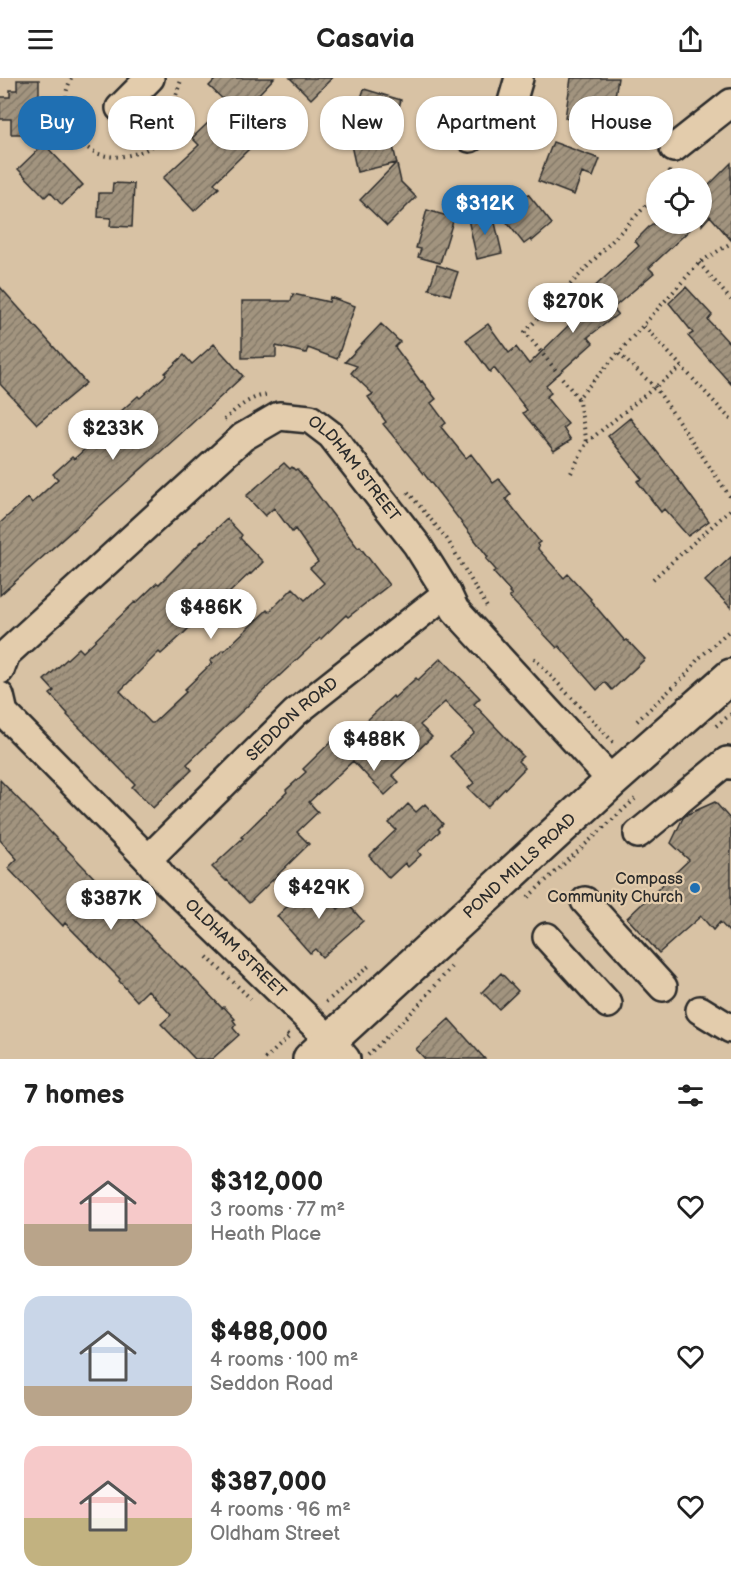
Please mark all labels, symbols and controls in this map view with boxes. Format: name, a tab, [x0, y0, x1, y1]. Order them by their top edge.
icon: menu	[24, 23, 57, 56]
text: Casavia	[316, 23, 415, 55]
icon: share	[674, 23, 707, 56]
chip: Buy	[18, 96, 96, 150]
chip: Rent	[108, 96, 195, 150]
chip: Filters	[207, 96, 308, 150]
chip: New	[320, 96, 404, 150]
chip: Apartment	[416, 96, 557, 150]
chip: House	[569, 96, 673, 150]
map controls	[646, 168, 712, 234]
button: locate	[646, 168, 712, 234]
pin: $312K	[443, 185, 527, 236]
text: $312K	[456, 192, 514, 216]
pin: $270K	[531, 283, 615, 334]
text: $270K	[542, 290, 604, 314]
pin: $233K	[71, 410, 155, 461]
street label: OLDHAM STREET	[304, 411, 405, 526]
text: $233K	[82, 417, 144, 441]
pin: $486K	[169, 589, 253, 640]
text: $486K	[180, 596, 242, 620]
street label: SEDDON ROAD	[243, 673, 342, 765]
pin: $488K	[332, 721, 416, 772]
text: $488K	[343, 728, 405, 752]
street label: POND MILLS ROAD	[460, 810, 580, 922]
pin: $429K	[277, 869, 361, 920]
place label: Compass Community Church	[547, 870, 683, 907]
text: $429K	[288, 876, 350, 900]
pin: $387K	[69, 880, 153, 931]
marker: Compass Community Church	[688, 881, 702, 895]
text: $387K	[80, 887, 142, 911]
street label: OLDHAM STREET	[181, 895, 290, 1002]
icon: filters	[674, 1079, 707, 1112]
text: 7 homes	[24, 1080, 124, 1111]
text: $312,000	[210, 1167, 323, 1198]
icon: home	[72, 1170, 144, 1242]
icon: heart	[674, 1190, 707, 1223]
text: 3 rooms · 77 m²	[210, 1198, 345, 1222]
text: Heath Place	[210, 1222, 321, 1246]
text: $488,000	[210, 1317, 328, 1348]
icon: home	[72, 1320, 144, 1392]
icon: heart	[674, 1340, 707, 1373]
text: 4 rooms · 100 m²	[210, 1348, 358, 1372]
text: Seddon Road	[210, 1372, 333, 1396]
text: $387,000	[210, 1467, 327, 1498]
icon: home	[72, 1470, 144, 1542]
icon: heart	[674, 1490, 707, 1523]
text: 4 rooms · 96 m²	[210, 1498, 351, 1522]
text: Oldham Street	[210, 1522, 340, 1546]

